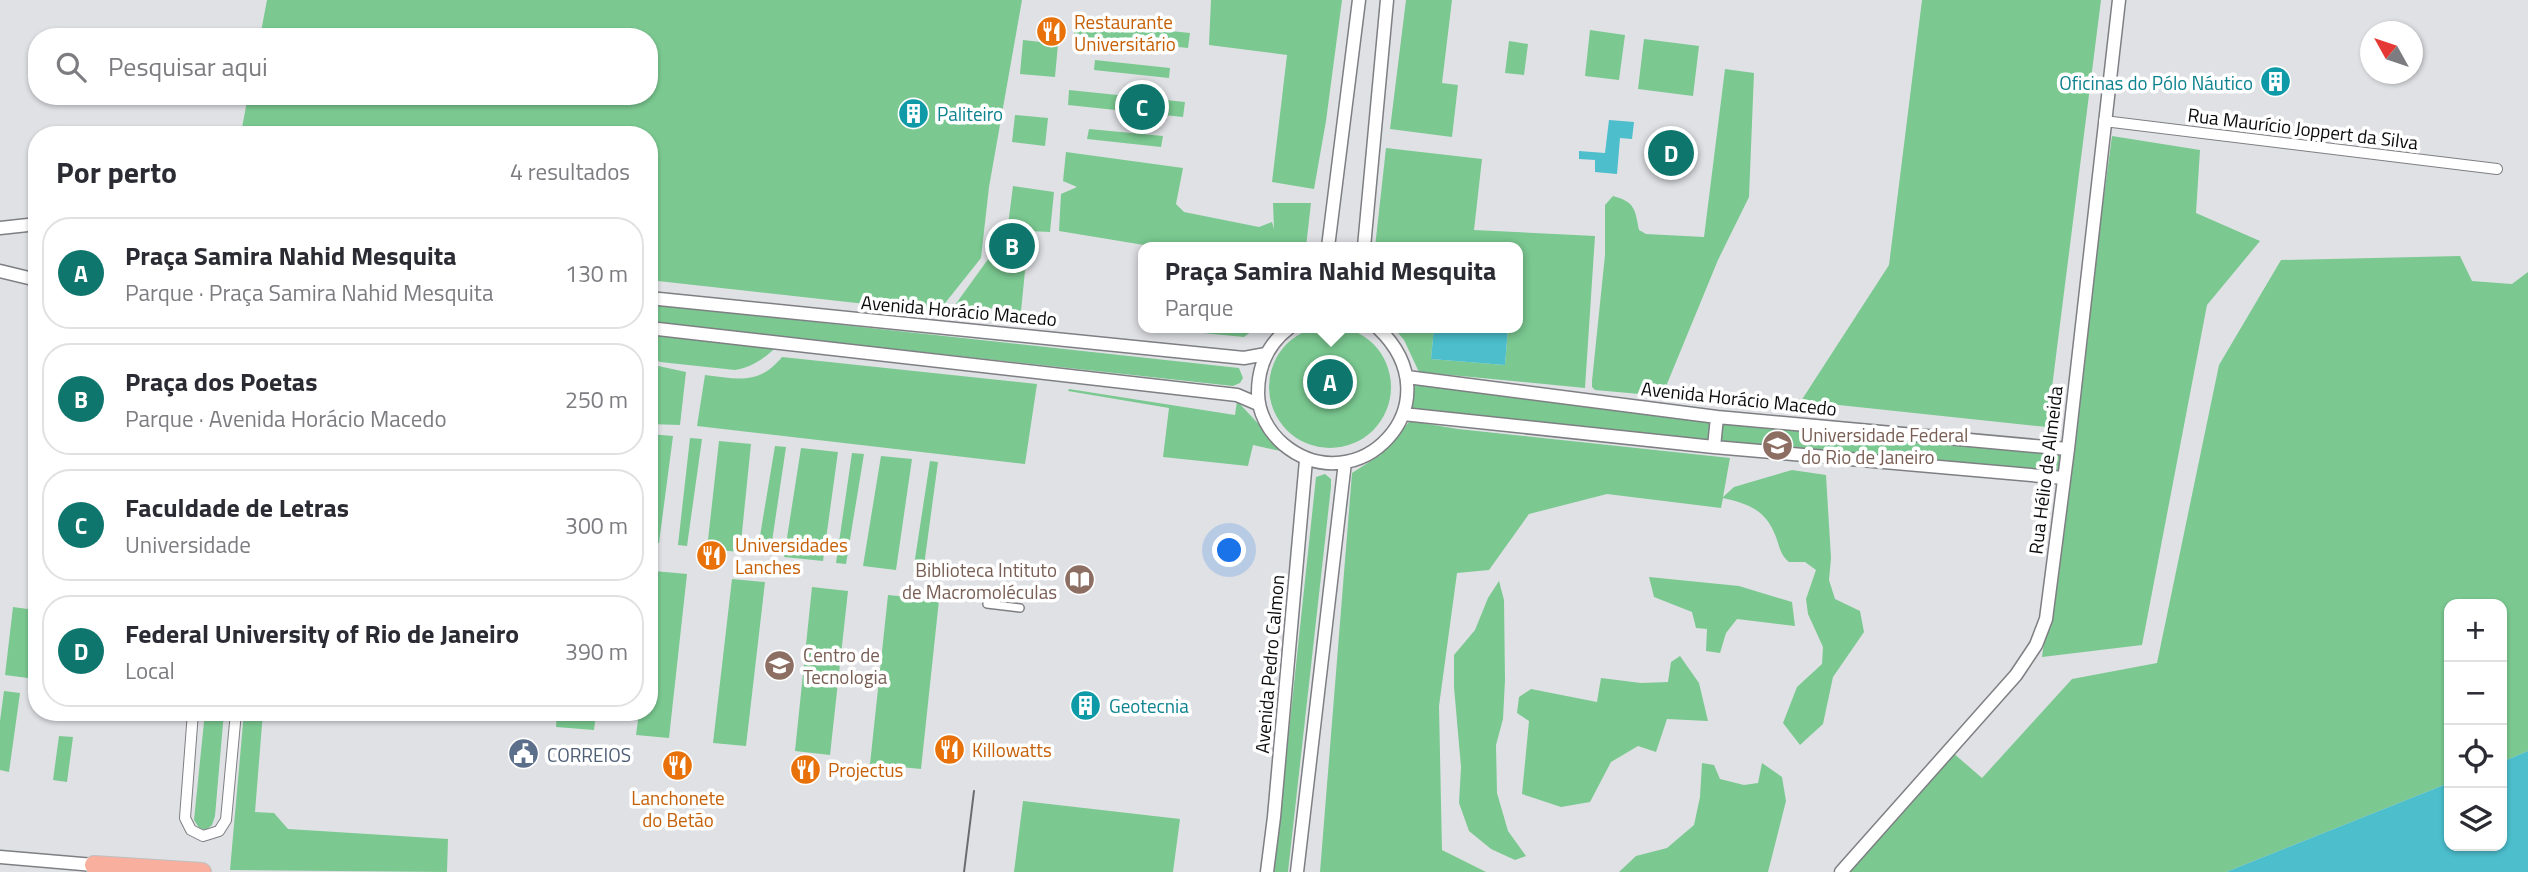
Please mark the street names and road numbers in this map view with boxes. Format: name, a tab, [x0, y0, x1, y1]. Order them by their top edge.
street label: Rua Maurício Joppert da Silva	[2186, 99, 2420, 157]
street label: Avenida Horácio Macedo	[860, 287, 1058, 333]
street label: Avenida Horácio Macedo	[1640, 373, 1838, 423]
street label: Rua Hélio de Almeida	[2020, 384, 2070, 556]
street label: Avenida Pedro Calmon	[1247, 573, 1291, 755]

